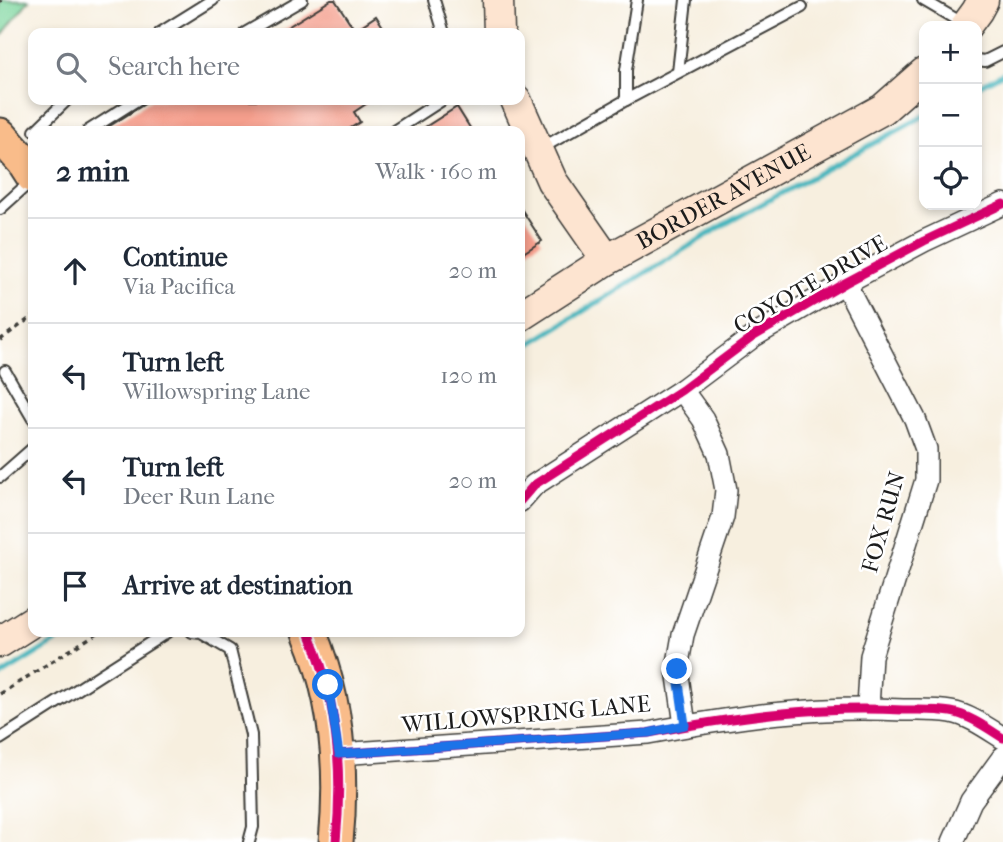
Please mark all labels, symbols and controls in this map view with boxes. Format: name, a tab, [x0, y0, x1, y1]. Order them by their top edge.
map controls	[919, 21, 982, 210]
button: +	[919, 21, 982, 84]
search box	[28, 28, 525, 105]
icon: search	[52, 48, 90, 86]
text: Search here	[108, 51, 240, 82]
button: −	[919, 84, 982, 147]
street label: BORDER AVENUE	[632, 138, 815, 255]
button: locate	[919, 147, 982, 210]
text: 2 min	[56, 154, 129, 189]
text: Walk · 160 m	[375, 158, 497, 185]
street label: COYOTE DRIVE	[729, 230, 892, 339]
text: Continue	[123, 242, 228, 273]
icon: ahead	[56, 252, 94, 290]
text: 20 m	[448, 257, 497, 284]
text: Via Pacifica	[123, 273, 235, 300]
text: Turn left	[123, 347, 224, 378]
icon: left	[56, 357, 94, 395]
text: 120 m	[440, 362, 497, 389]
text: Willowspring Lane	[123, 378, 310, 405]
text: Turn left	[123, 452, 224, 483]
icon: left	[56, 462, 94, 500]
text: 20 m	[448, 467, 497, 494]
street label: FOX RUN	[856, 468, 911, 576]
text: Deer Run Lane	[123, 483, 275, 510]
icon: arrive	[56, 567, 94, 605]
text: Arrive at destination	[123, 570, 353, 601]
route end	[661, 653, 692, 684]
route start	[312, 669, 343, 700]
street label: WILLOWSPRING LANE	[399, 690, 652, 739]

